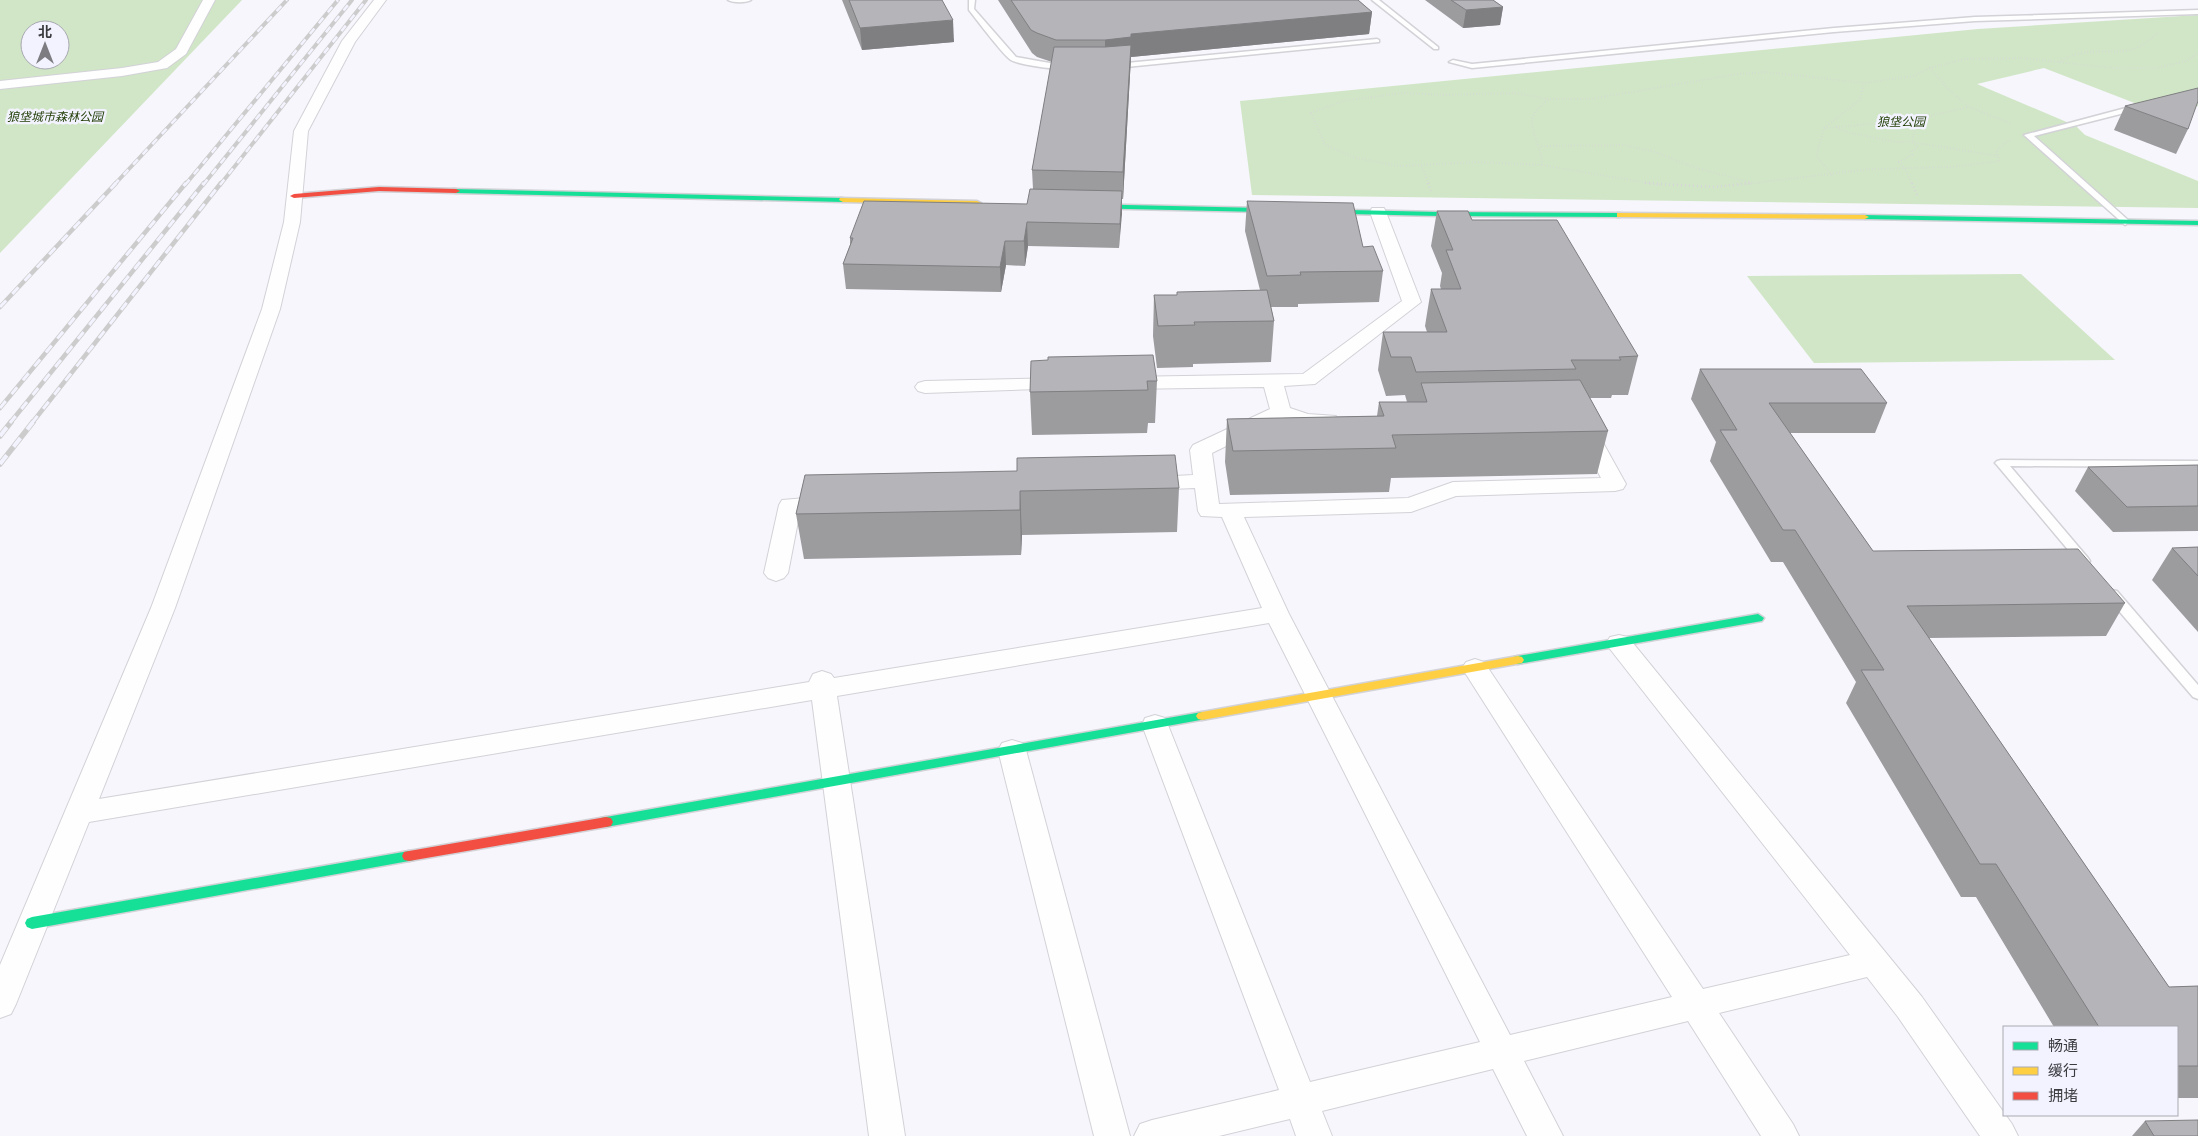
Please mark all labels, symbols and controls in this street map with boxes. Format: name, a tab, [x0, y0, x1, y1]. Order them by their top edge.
north arrow	[20, 20, 70, 70]
text: 北	[38, 22, 52, 41]
park label: 狼垡城市森林公园	[7, 108, 105, 124]
park label: 狼垡公园	[1877, 113, 1927, 129]
legend	[2003, 1026, 2178, 1116]
text: 畅通	[2048, 1035, 2078, 1055]
text: 缓行	[2048, 1060, 2078, 1080]
text: 拥堵	[2048, 1085, 2078, 1105]

